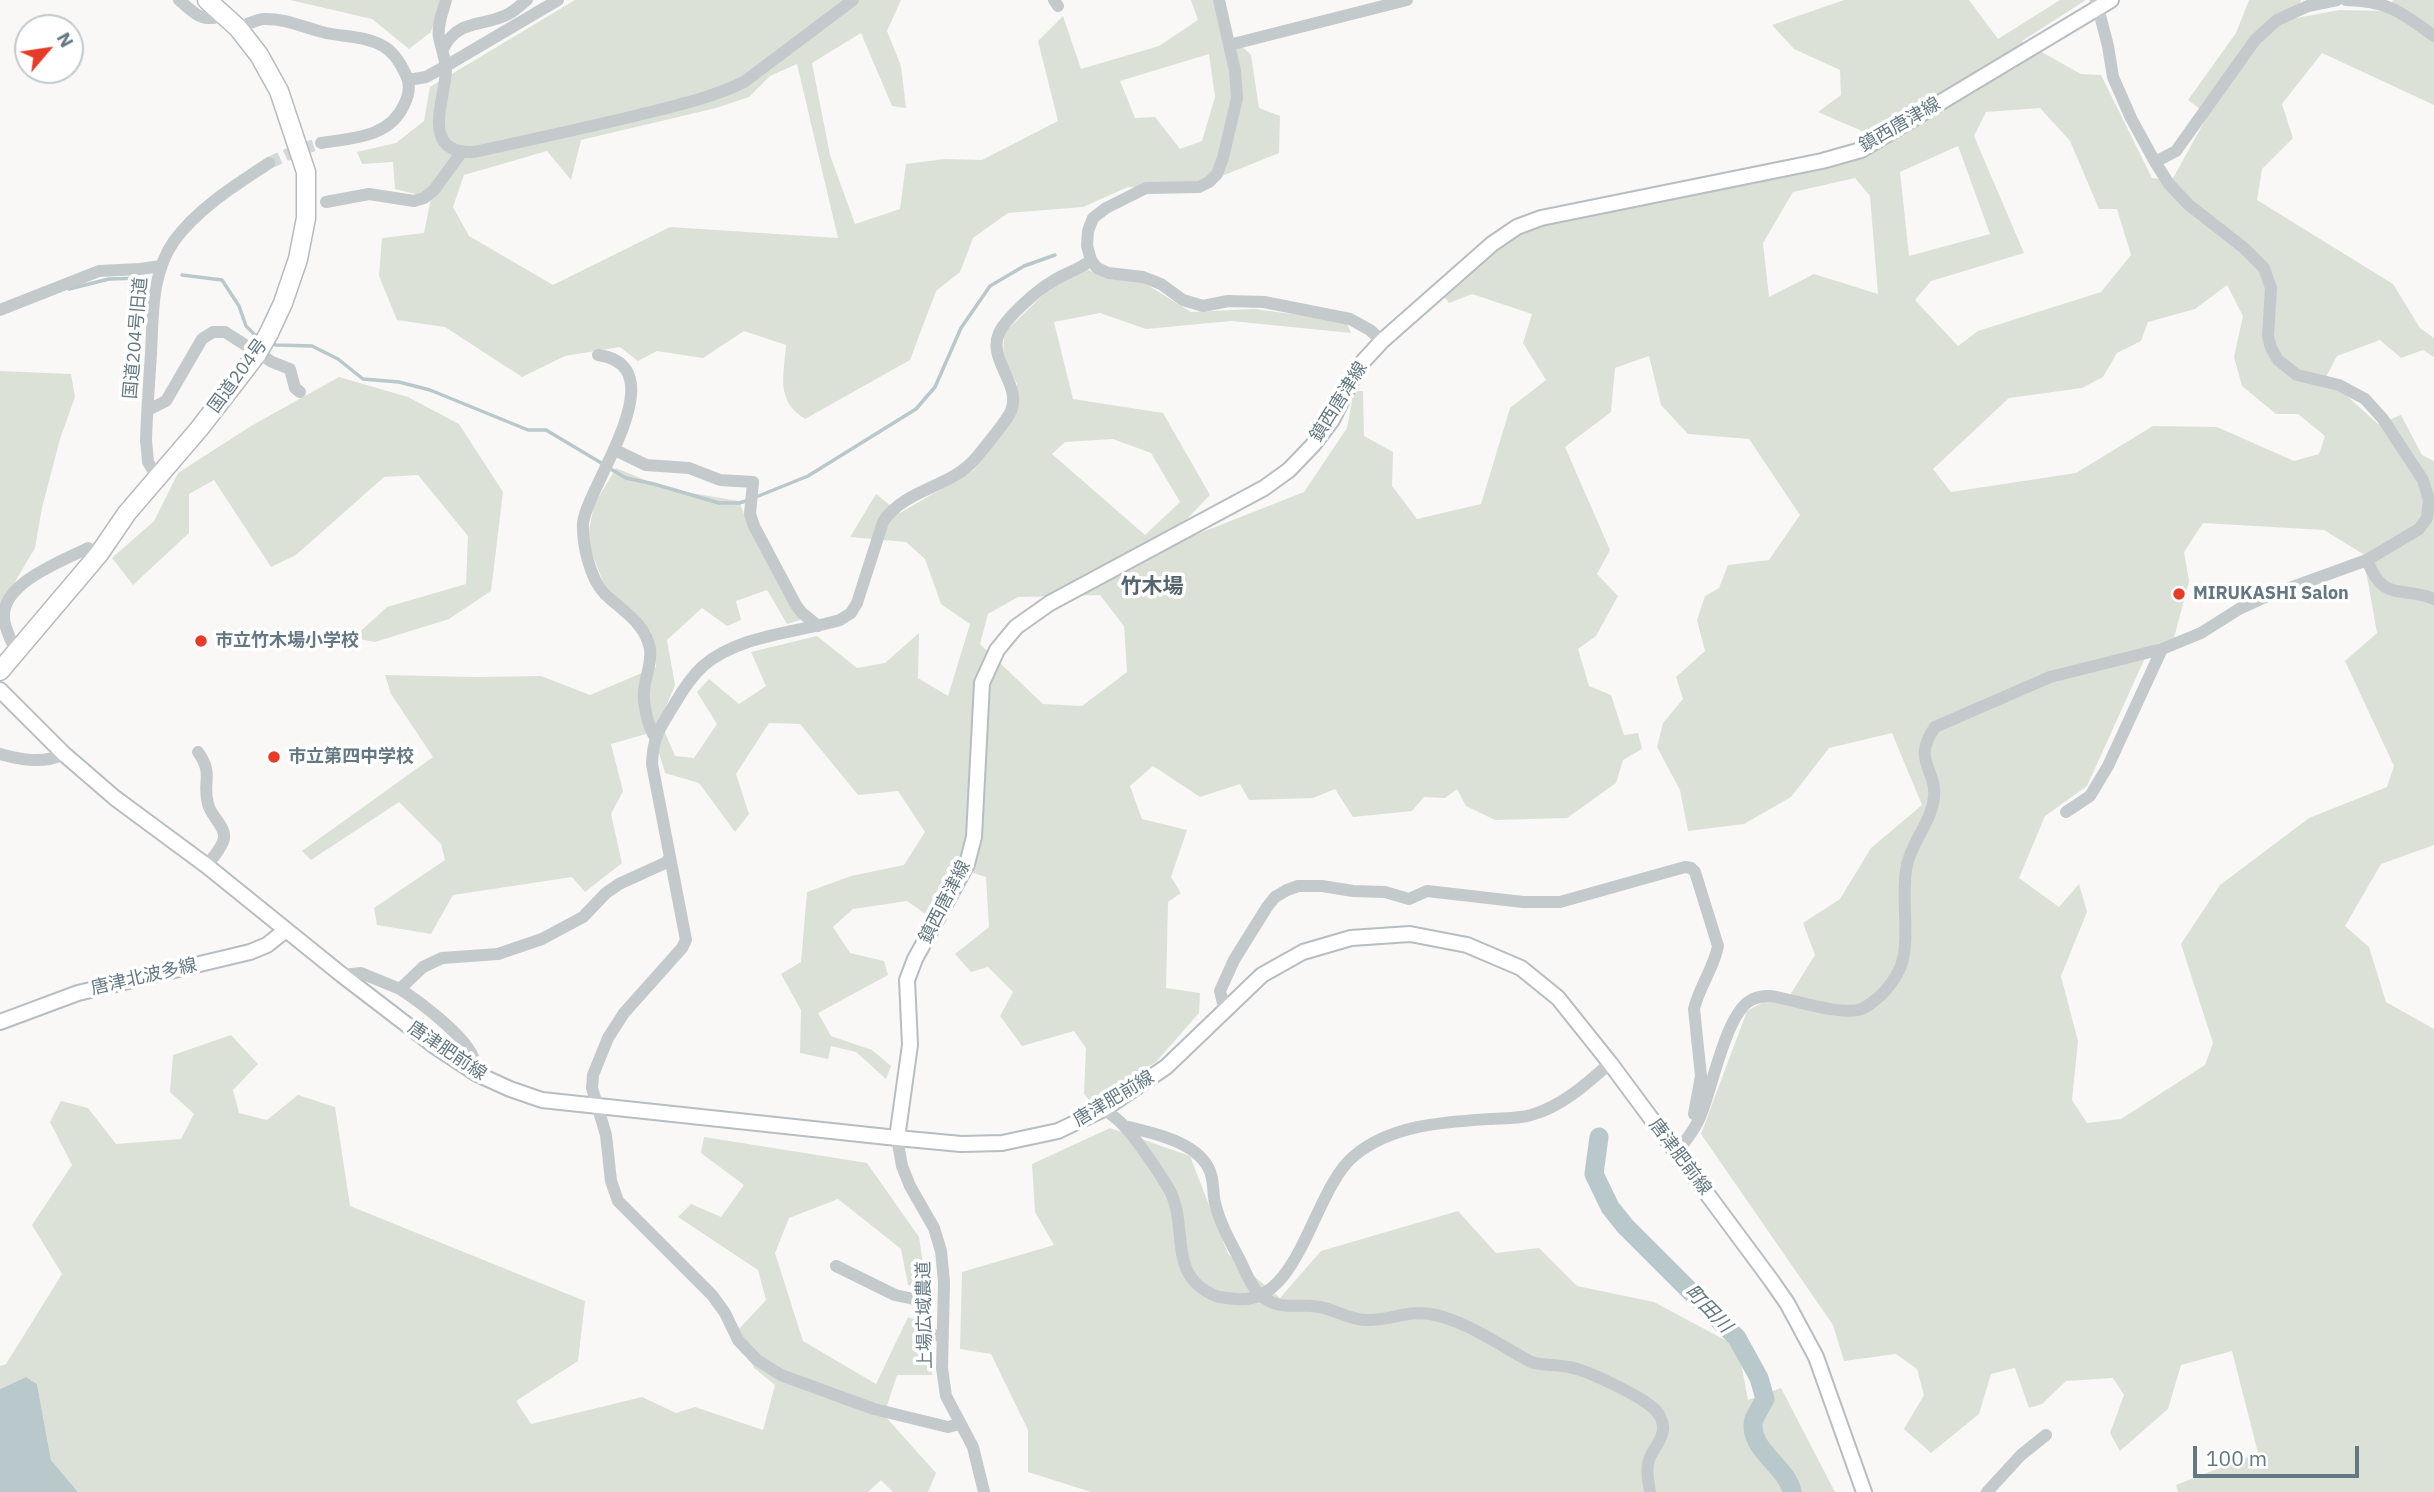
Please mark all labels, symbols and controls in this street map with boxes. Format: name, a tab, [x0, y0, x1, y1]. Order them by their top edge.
north arrow	[14, 14, 84, 84]
text: N	[52, 28, 79, 52]
street label: 鎮西唐津線	[1856, 93, 1944, 157]
street label: 国道204号旧道	[120, 276, 152, 400]
street label: 国道204号	[204, 335, 272, 417]
street label: 鎮西唐津線	[1306, 358, 1372, 446]
district label: 竹木場	[1121, 574, 1183, 600]
place label: MIRUKASHI Salon	[2193, 583, 2349, 605]
marker: MIRUKASHI Salon	[2171, 586, 2187, 602]
place label: 市立竹木場小学校	[215, 630, 359, 652]
marker: 市立竹木場小学校	[193, 633, 209, 649]
place label: 市立第四中学校	[288, 746, 414, 768]
marker: 市立第四中学校	[266, 749, 282, 765]
street label: 鎮西唐津線	[915, 857, 975, 947]
street label: 唐津北波多線	[89, 954, 199, 1000]
street label: 唐津肥前線	[404, 1017, 490, 1085]
street label: 唐津肥前線	[1070, 1067, 1158, 1131]
street label: 唐津肥前線	[1644, 1115, 1716, 1199]
street label: 上場広域農道	[913, 1261, 937, 1369]
water label: 町田川	[1680, 1281, 1736, 1337]
scale bar	[2196, 1432, 2362, 1476]
text: 100 m	[2206, 1444, 2267, 1472]

